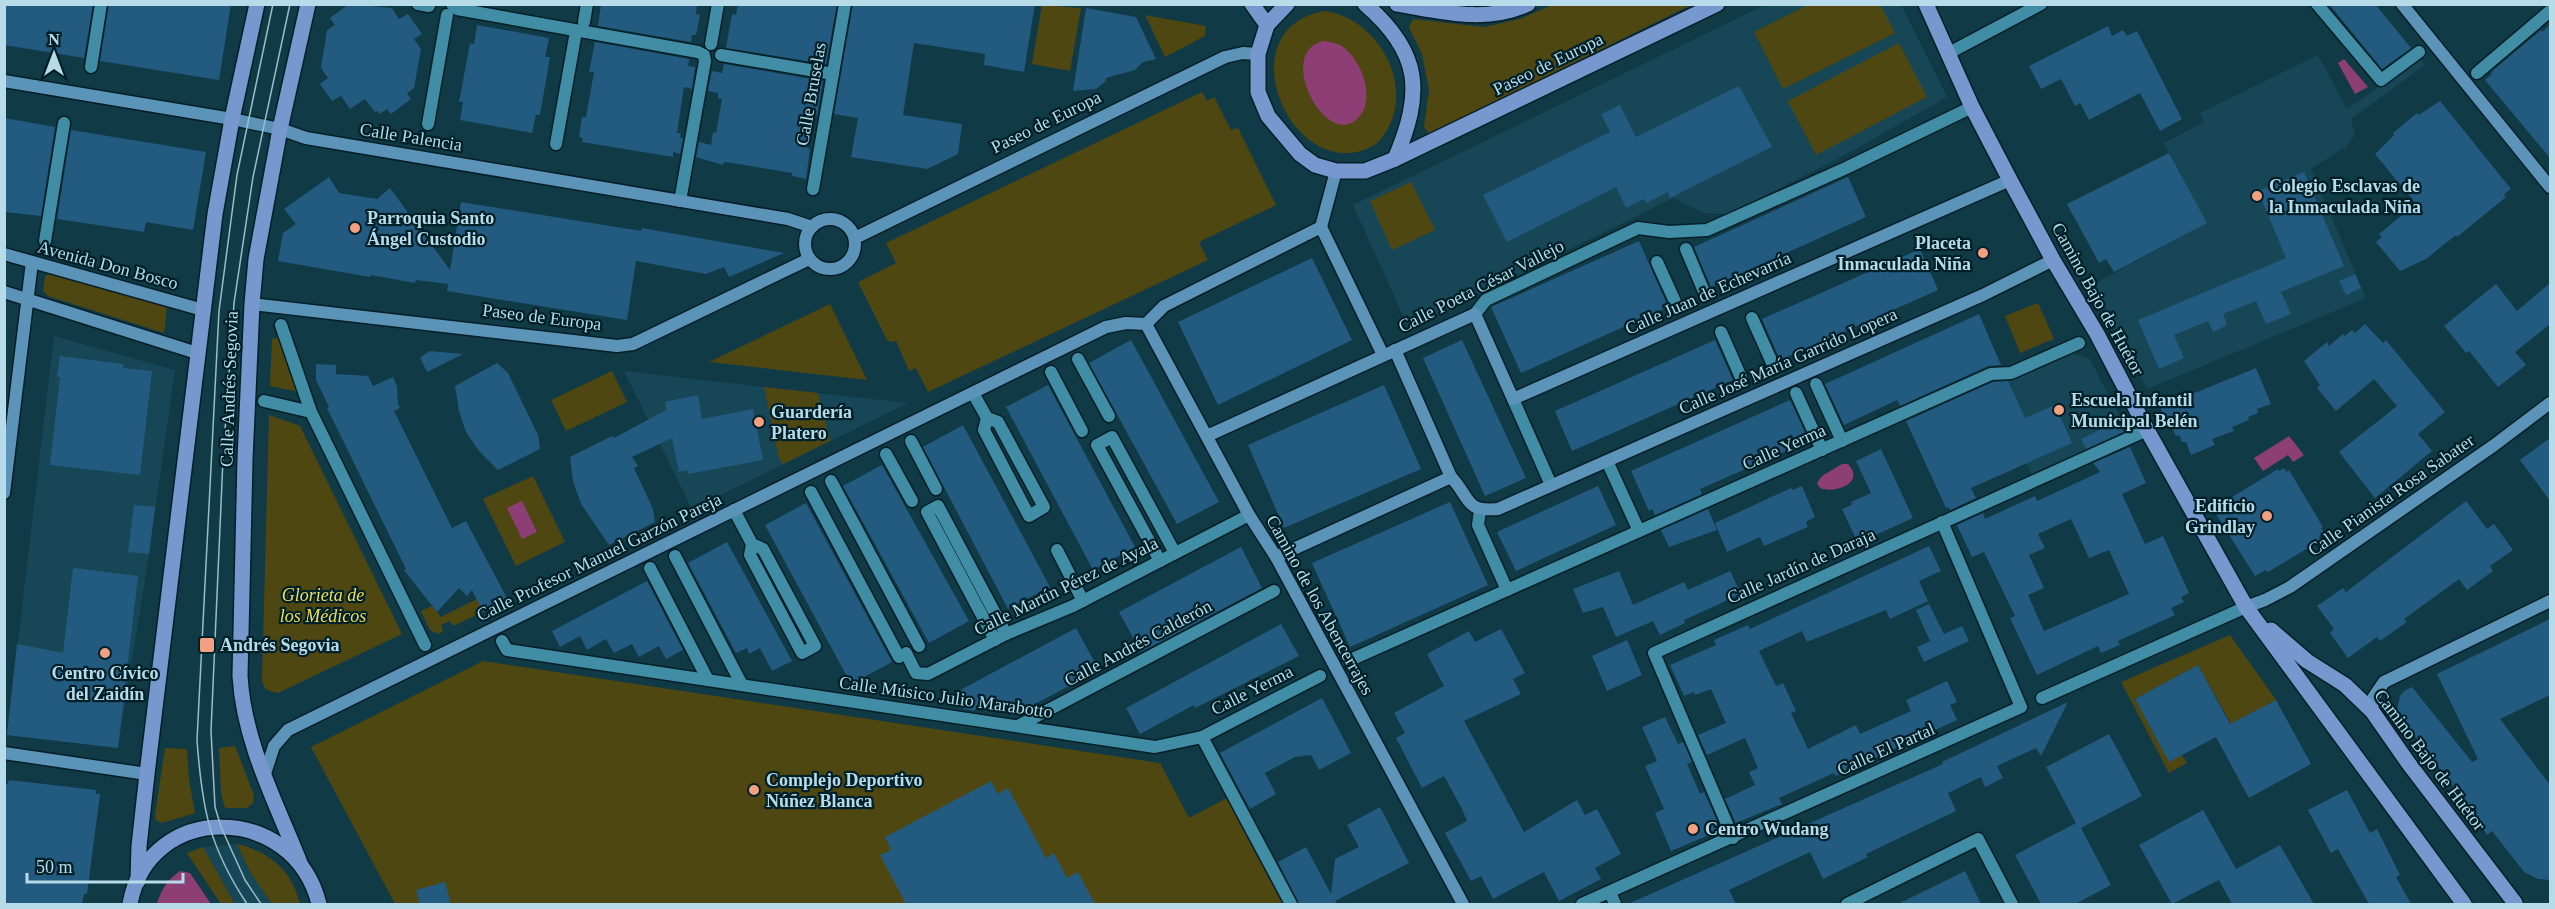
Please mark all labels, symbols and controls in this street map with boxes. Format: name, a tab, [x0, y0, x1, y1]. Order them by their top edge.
north arrow	[24, 24, 84, 84]
street label: Paseo de Europa	[1490, 29, 1606, 99]
text: N	[48, 31, 60, 48]
street label: Calle Bruselas	[792, 41, 830, 147]
street label: Paseo de Europa	[988, 87, 1104, 157]
street label: Calle Palencia	[358, 119, 464, 155]
place label: Colegio Esclavas de la Inmaculada Niña	[2269, 176, 2421, 217]
marker: Colegio Esclavas de la Inmaculada Niña	[2250, 189, 2264, 203]
place label: Parroquia Santo Ángel Custodio	[367, 208, 494, 249]
street label: Camino Bajo de Huétor	[2048, 219, 2148, 379]
marker: Parroquia Santo Ángel Custodio	[348, 221, 362, 235]
place label: Placeta Inmaculada Niña	[1837, 233, 1971, 274]
street label: Calle Poeta César Vallejo	[1395, 236, 1567, 336]
street label: Avenida Don Bosco	[36, 237, 180, 293]
marker: Placeta Inmaculada Niña	[1976, 246, 1990, 260]
street label: Calle Juan de Echevarría	[1622, 247, 1794, 339]
street label: Paseo de Europa	[481, 300, 603, 334]
street label: Calle José María Garrido Lopera	[1676, 304, 1900, 418]
street label: Calle Andrés Segovia	[216, 311, 242, 467]
place label: Escuela Infantil Municipal Belén	[2071, 390, 2198, 431]
place label: Guardería Platero	[771, 402, 852, 443]
marker: Escuela Infantil Municipal Belén	[2052, 403, 2066, 417]
marker: Guardería Platero	[752, 415, 766, 429]
street label: Calle Yerma	[1739, 420, 1829, 474]
street label: Calle Pianista Rosa Sabater	[2304, 430, 2478, 560]
street label: Calle Profesor Manuel Garzón Pareja	[473, 489, 725, 625]
place label: Edificio Grindlay	[2185, 496, 2255, 537]
marker: Edificio Grindlay	[2260, 509, 2274, 523]
street label: Camino de los Abencerrajes	[1262, 512, 1378, 698]
street label: Calle Jardín de Daraja	[1724, 524, 1878, 608]
street label: Calle Martín Pérez de Ayala	[971, 533, 1161, 639]
park label: Glorieta de los Médicos	[280, 585, 366, 626]
street label: Calle Andrés Calderón	[1061, 596, 1215, 690]
place label: Andrés Segovia	[220, 635, 340, 655]
marker: Andrés Segovia	[198, 636, 216, 654]
marker: Centro Cívico del Zaidín	[98, 646, 112, 660]
street label: Calle Yerma	[1208, 661, 1296, 719]
place label: Centro Cívico del Zaidín	[51, 663, 159, 704]
street label: Calle Músico Julio Marabotto	[838, 672, 1054, 722]
street label: Camino Bajo de Huétor	[2370, 686, 2490, 834]
street label: Calle El Partal	[1834, 719, 1938, 779]
place label: Complejo Deportivo Núñez Blanca	[766, 770, 922, 811]
marker: Complejo Deportivo Núñez Blanca	[747, 783, 761, 797]
place label: Centro Wudang	[1705, 819, 1829, 839]
marker: Centro Wudang	[1686, 822, 1700, 836]
scale bar	[27, 846, 183, 884]
text: 50 m	[36, 857, 73, 877]

